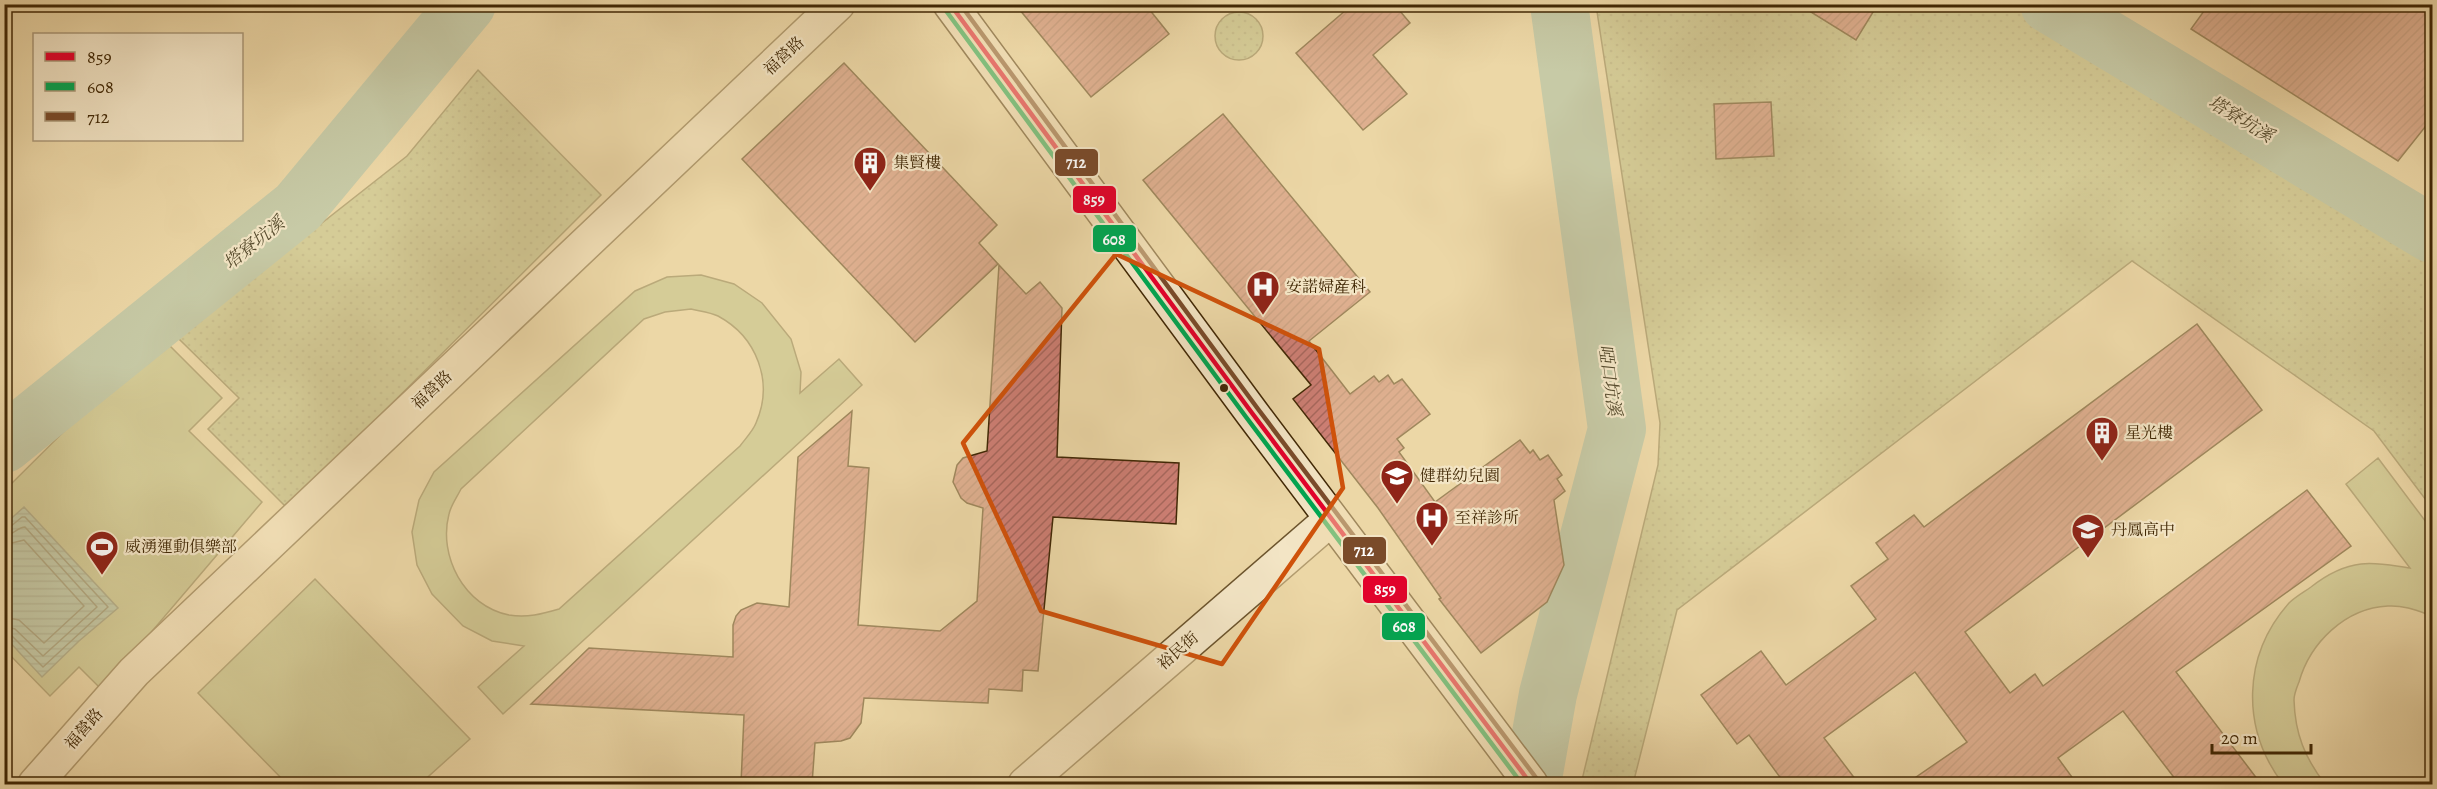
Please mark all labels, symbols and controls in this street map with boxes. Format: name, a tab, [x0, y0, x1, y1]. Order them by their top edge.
street label: 福營路	[759, 32, 809, 80]
legend	[33, 33, 243, 141]
text: 859	[87, 45, 112, 69]
text: 608	[87, 75, 114, 99]
water label: 塔寮坑溪	[2204, 90, 2280, 149]
text: 712	[87, 105, 110, 129]
building icon: 集賢樓	[852, 145, 888, 192]
line badge: 712	[1054, 148, 1099, 177]
place label: 集賢樓	[893, 152, 941, 174]
text: 712	[1066, 152, 1086, 174]
line badge: 859	[1072, 185, 1117, 214]
text: 859	[1083, 189, 1105, 211]
water label: 塔寮坑溪	[218, 210, 291, 275]
line badge: 608	[1092, 224, 1137, 253]
text: 608	[1102, 229, 1126, 251]
hospital icon: 安諾婦産科	[1245, 269, 1281, 316]
place label: 安諾婦産科	[1286, 276, 1366, 298]
water label: 啞口坑溪	[1593, 343, 1627, 419]
street label: 福營路	[407, 366, 457, 414]
unlabelled marker	[1218, 382, 1230, 394]
building icon: 星光樓	[2084, 415, 2120, 462]
place label: 星光樓	[2125, 422, 2173, 444]
school or university icon: 健群幼兒園	[1379, 458, 1415, 505]
place label: 健群幼兒園	[1420, 465, 1500, 487]
hospital icon: 至祥診所	[1414, 500, 1450, 547]
place label: 至祥診所	[1455, 507, 1519, 529]
school or university icon: 丹鳳高中	[2070, 512, 2106, 559]
place label: 丹鳳高中	[2111, 519, 2175, 541]
sports icon: 威湧運動俱樂部	[84, 529, 120, 576]
place label: 威湧運動俱樂部	[125, 536, 237, 558]
line badge: 712	[1342, 536, 1387, 565]
text: 712	[1354, 540, 1374, 562]
line badge: 859	[1362, 575, 1408, 604]
text: 859	[1374, 579, 1396, 601]
line badge: 608	[1381, 612, 1426, 641]
text: 608	[1392, 616, 1416, 638]
street label: 裕民街	[1153, 627, 1203, 675]
street label: 福營路	[60, 704, 108, 754]
scale bar	[2212, 717, 2311, 755]
text: 20 m	[2221, 726, 2258, 750]

